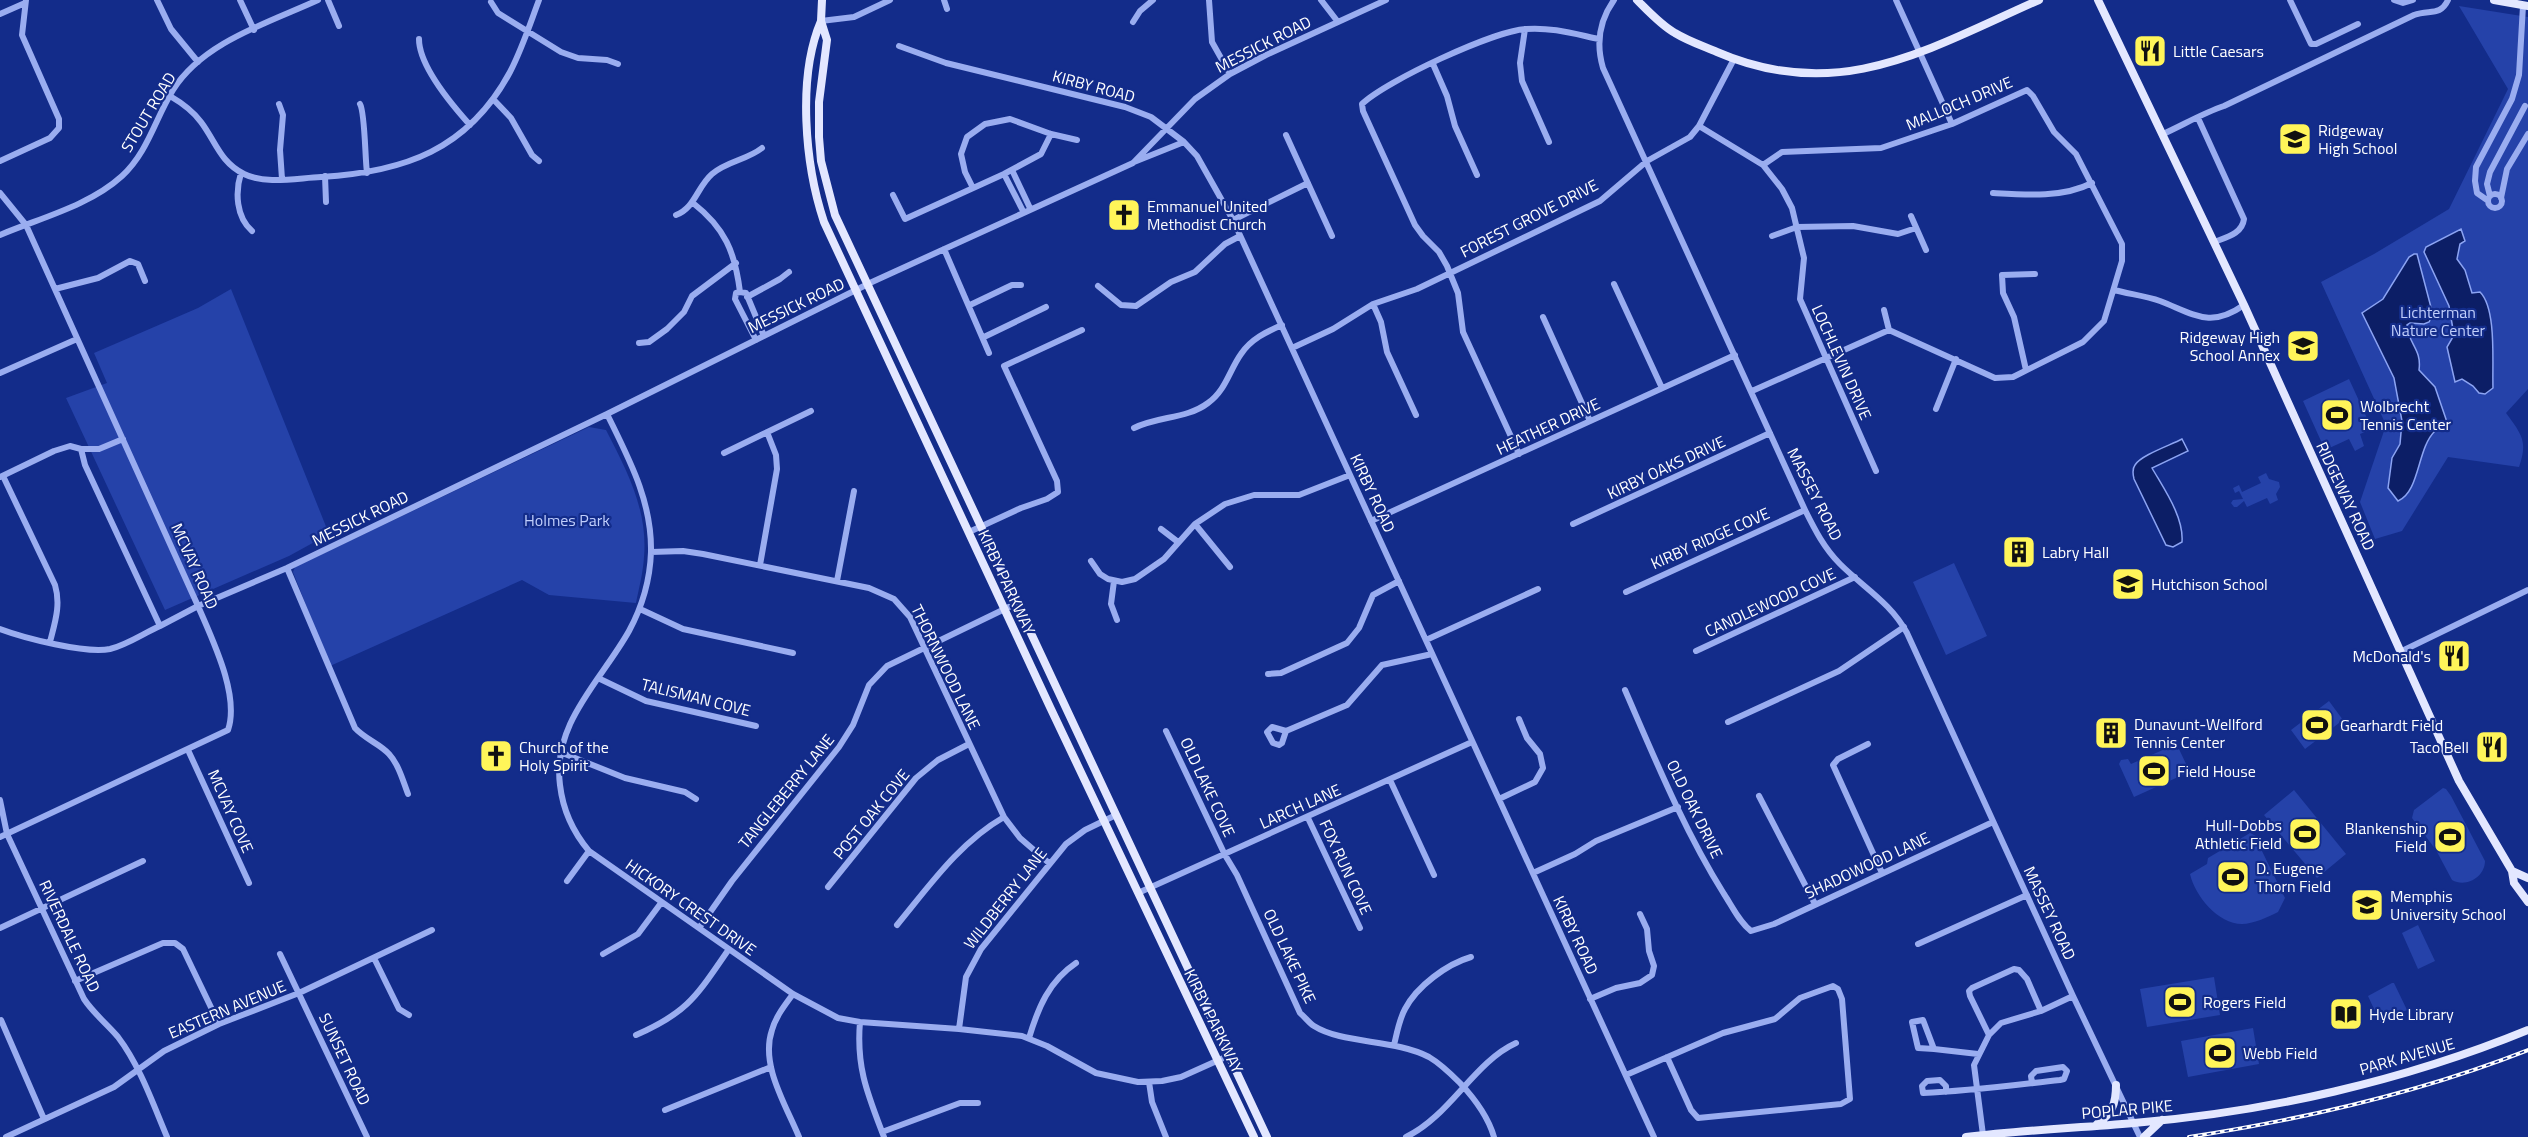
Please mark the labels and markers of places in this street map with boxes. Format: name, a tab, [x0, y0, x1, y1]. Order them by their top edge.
restaurant icon: Little Caesars	[2132, 33, 2168, 69]
place label: Little Caesars	[2173, 39, 2264, 63]
place label: Ridgeway High School	[2318, 118, 2397, 160]
school or university icon: Ridgeway High School	[2277, 121, 2313, 157]
place label: Emmanuel United Methodist Church	[1147, 194, 1268, 236]
church icon: Emmanuel United Methodist Church	[1106, 197, 1142, 233]
place label: Ridgeway High School Annex	[2180, 325, 2280, 367]
school or university icon: Ridgeway High School Annex	[2285, 328, 2321, 364]
place label: Wolbrecht Tennis Center	[2360, 394, 2452, 436]
sports icon: Wolbrecht Tennis Center	[2319, 397, 2355, 433]
building icon: Labry Hall	[2001, 534, 2037, 570]
place label: Labry Hall	[2042, 540, 2109, 564]
school or university icon: Hutchison School	[2110, 566, 2146, 602]
place label: Hutchison School	[2151, 572, 2268, 596]
restaurant icon: McDonald's	[2436, 638, 2472, 674]
place label: McDonald's	[2352, 644, 2431, 668]
sports icon: Gearhardt Field	[2299, 707, 2335, 743]
place label: Dunavunt-Wellford Tennis Center	[2134, 712, 2263, 754]
place label: Gearhardt Field	[2340, 713, 2443, 737]
building icon: Dunavunt-Wellford Tennis Center	[2093, 715, 2129, 751]
restaurant icon: Taco Bell	[2474, 729, 2510, 765]
place label: Church of the Holy Spirit	[519, 735, 609, 777]
place label: Taco Bell	[2410, 735, 2469, 759]
church icon: Church of the Holy Spirit	[478, 738, 514, 774]
sports icon: Field House	[2136, 753, 2172, 789]
place label: Field House	[2177, 759, 2256, 783]
place label: Hull-Dobbs Athletic Field	[2195, 813, 2282, 855]
sports icon: Hull-Dobbs Athletic Field	[2287, 816, 2323, 852]
place label: Blankenship Field	[2345, 816, 2427, 858]
sports icon: Blankenship Field	[2432, 819, 2468, 855]
place label: D. Eugene Thorn Field	[2256, 856, 2331, 898]
sports icon: D. Eugene Thorn Field	[2215, 859, 2251, 895]
place label: Memphis University School	[2390, 884, 2506, 926]
school or university icon: Memphis University School	[2349, 887, 2385, 923]
sports icon: Rogers Field	[2162, 984, 2198, 1020]
place label: Rogers Field	[2203, 990, 2286, 1014]
library icon: Hyde Library	[2328, 996, 2364, 1032]
place label: Hyde Library	[2369, 1002, 2454, 1026]
sports icon: Webb Field	[2202, 1035, 2238, 1071]
place label: Webb Field	[2243, 1041, 2317, 1065]

